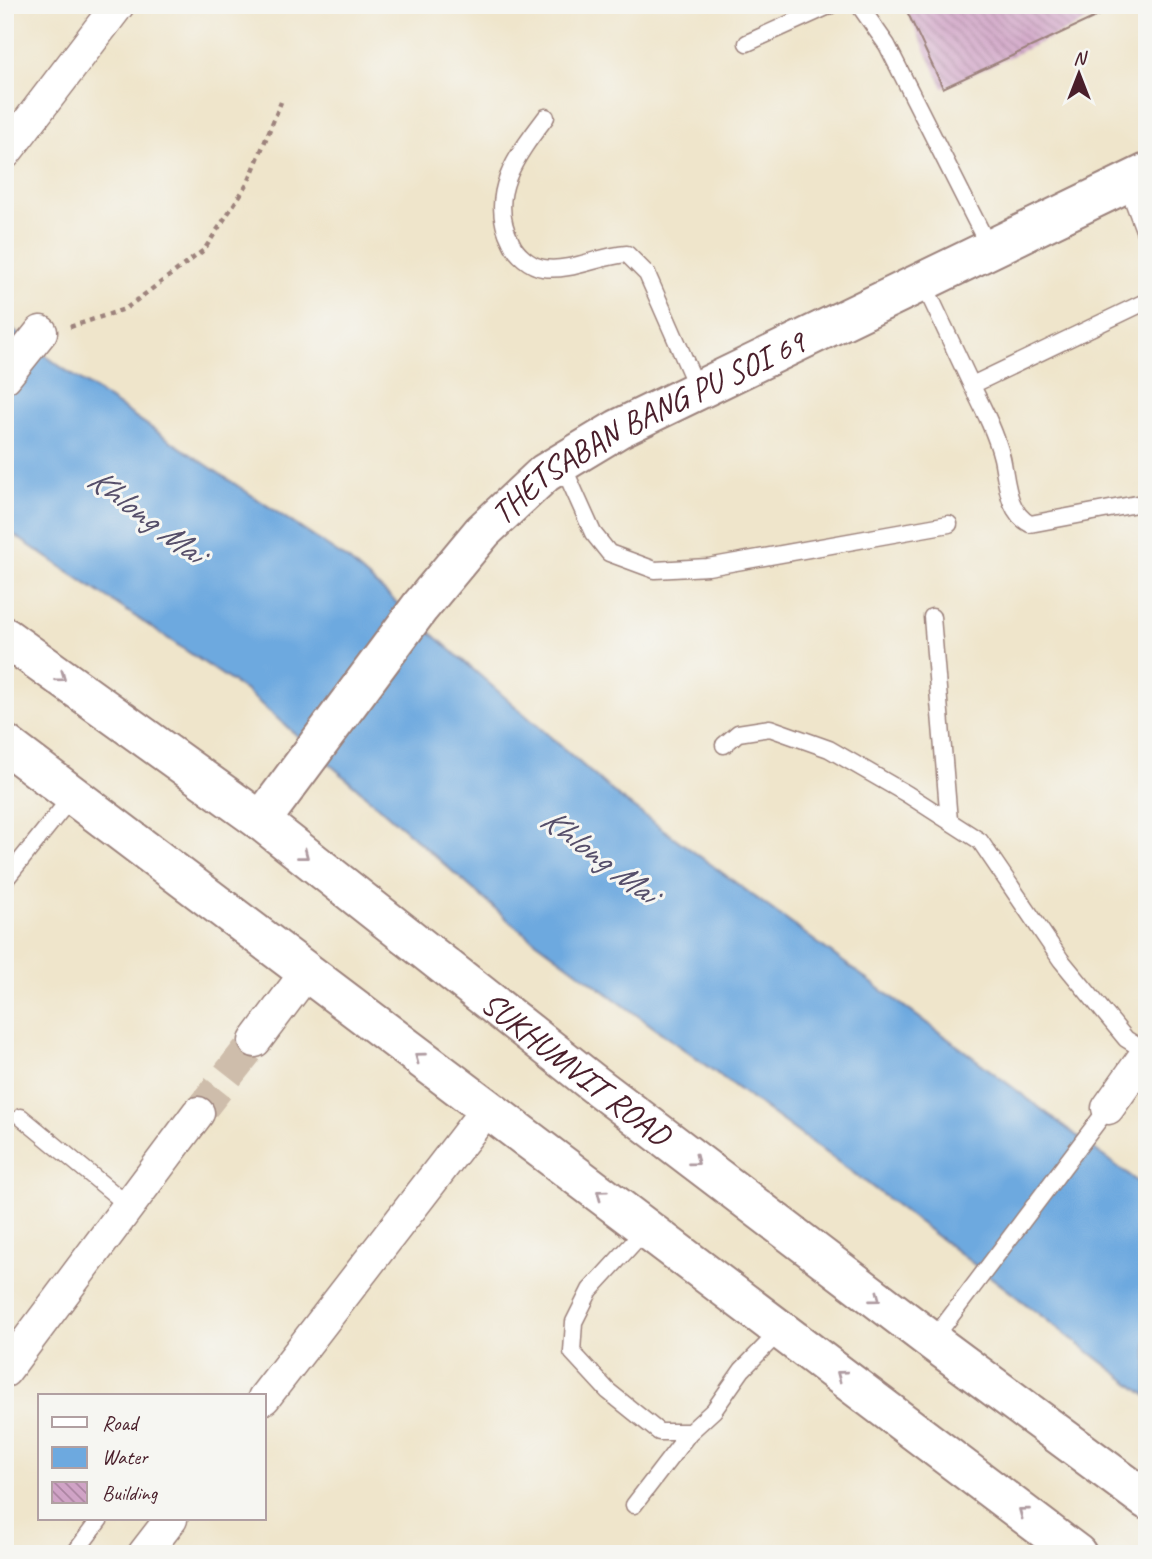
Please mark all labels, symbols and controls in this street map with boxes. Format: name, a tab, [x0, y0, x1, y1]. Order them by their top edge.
north arrow	[1044, 38, 1114, 108]
text: N	[1073, 46, 1088, 70]
street label: THETSABAN BANG PU SOI 69	[482, 319, 815, 534]
water label: Khlong Mai	[79, 456, 220, 579]
one-way arrow	[53, 669, 66, 681]
water label: Khlong Mai	[532, 796, 673, 919]
one-way arrow	[296, 846, 308, 859]
street label: SUKHUMVIT ROAD	[473, 982, 681, 1157]
one-way arrow	[414, 1053, 427, 1066]
one-way arrow	[687, 1152, 700, 1165]
one-way arrow	[597, 1189, 609, 1202]
one-way arrow	[868, 1290, 881, 1303]
one-way arrow	[837, 1371, 849, 1384]
legend	[38, 1394, 266, 1520]
text: Road	[102, 1410, 141, 1436]
text: Water	[102, 1444, 149, 1470]
text: Building	[102, 1480, 159, 1506]
one-way arrow	[1018, 1508, 1031, 1520]

